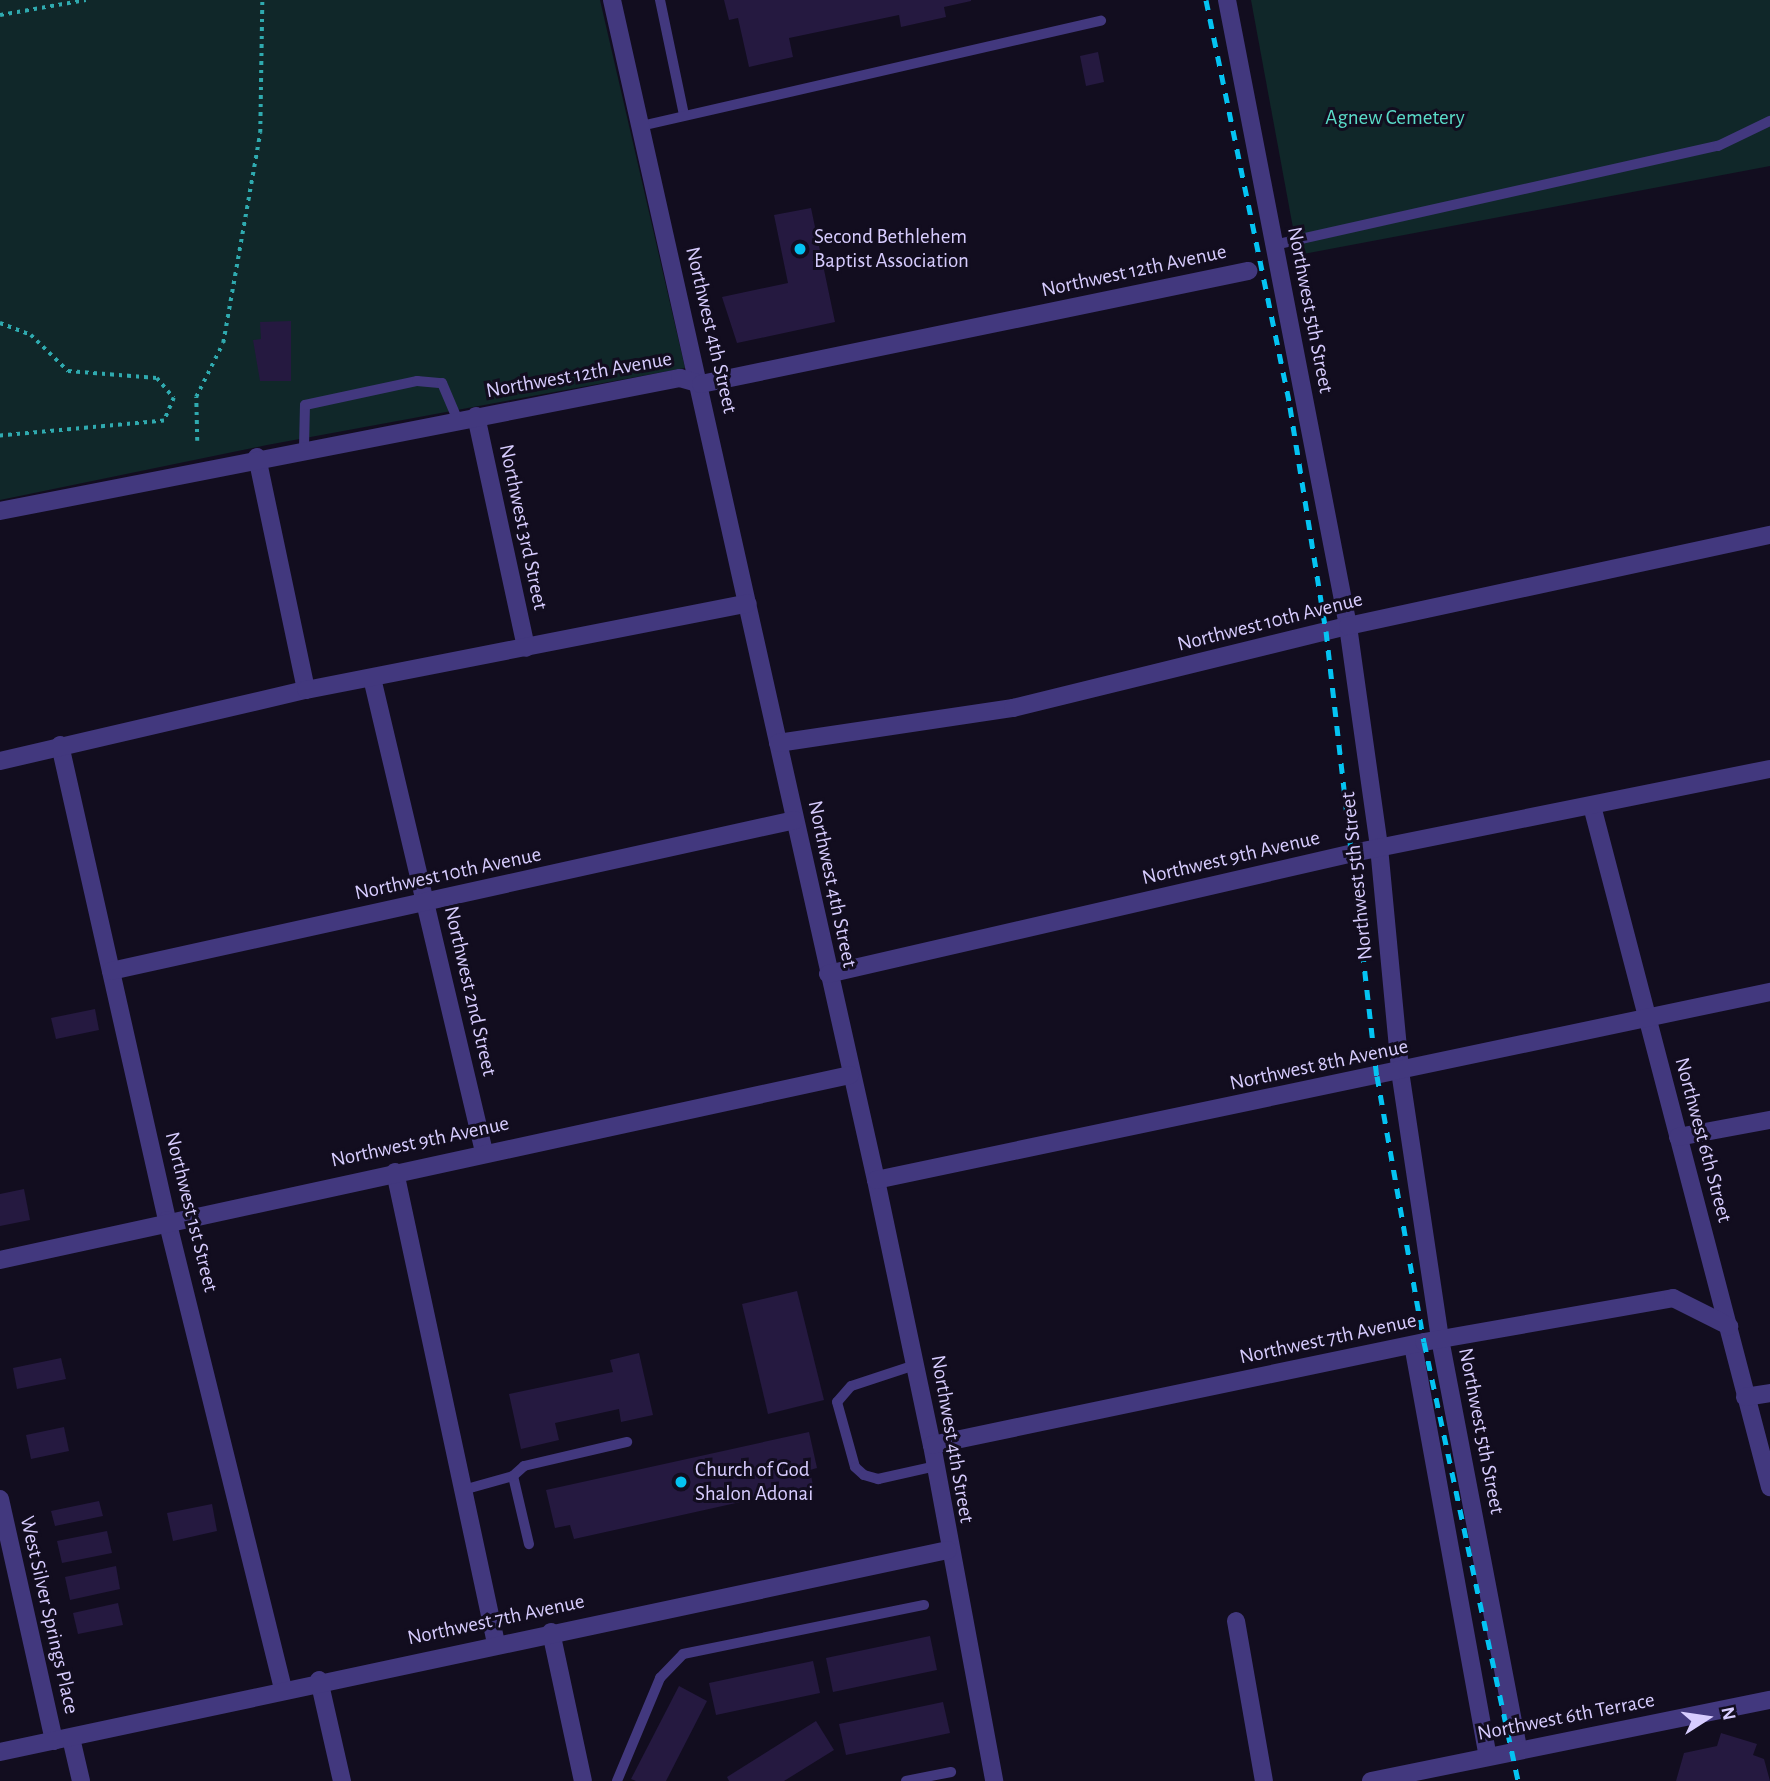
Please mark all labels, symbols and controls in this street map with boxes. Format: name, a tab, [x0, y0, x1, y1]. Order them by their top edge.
park label: Agnew Cemetery	[1325, 105, 1465, 131]
place label: Second Bethlehem Baptist Association	[814, 224, 969, 274]
street label: Northwest 5th Street	[1282, 225, 1338, 395]
street label: Northwest 12th Avenue	[1039, 239, 1229, 303]
marker: Second Bethlehem Baptist Association	[792, 241, 808, 257]
street label: Northwest 4th Street	[680, 244, 742, 416]
street label: Northwest 12th Avenue	[484, 346, 674, 404]
street label: Northwest 3rd Street	[493, 442, 553, 612]
street label: Northwest 10th Avenue	[1175, 587, 1365, 657]
street label: Northwest 5th Street	[1336, 791, 1378, 961]
street label: Northwest 4th Street	[802, 798, 862, 970]
street label: Northwest 9th Avenue	[1140, 825, 1322, 891]
street label: Northwest 10th Avenue	[352, 842, 544, 906]
street label: Northwest 2nd Street	[438, 904, 502, 1078]
street label: Northwest 8th Avenue	[1227, 1034, 1411, 1096]
street label: Northwest 6th Street	[1669, 1055, 1737, 1225]
street label: Northwest 9th Avenue	[329, 1111, 511, 1173]
street label: Northwest 1st Street	[159, 1129, 223, 1295]
street label: Northwest 7th Avenue	[1237, 1308, 1419, 1370]
street label: Northwest 5th Street	[1453, 1346, 1509, 1516]
street label: Northwest 4th Street	[925, 1353, 979, 1525]
place label: Church of God Shalon Adonai	[695, 1457, 813, 1507]
marker: Church of God Shalon Adonai	[673, 1474, 689, 1490]
street label: West Silver Springs Place	[14, 1514, 84, 1716]
street label: Northwest 7th Avenue	[405, 1589, 587, 1651]
north arrow	[1672, 1683, 1742, 1753]
street label: Northwest 6th Terrace	[1475, 1687, 1657, 1747]
text: N	[1717, 1705, 1739, 1722]

